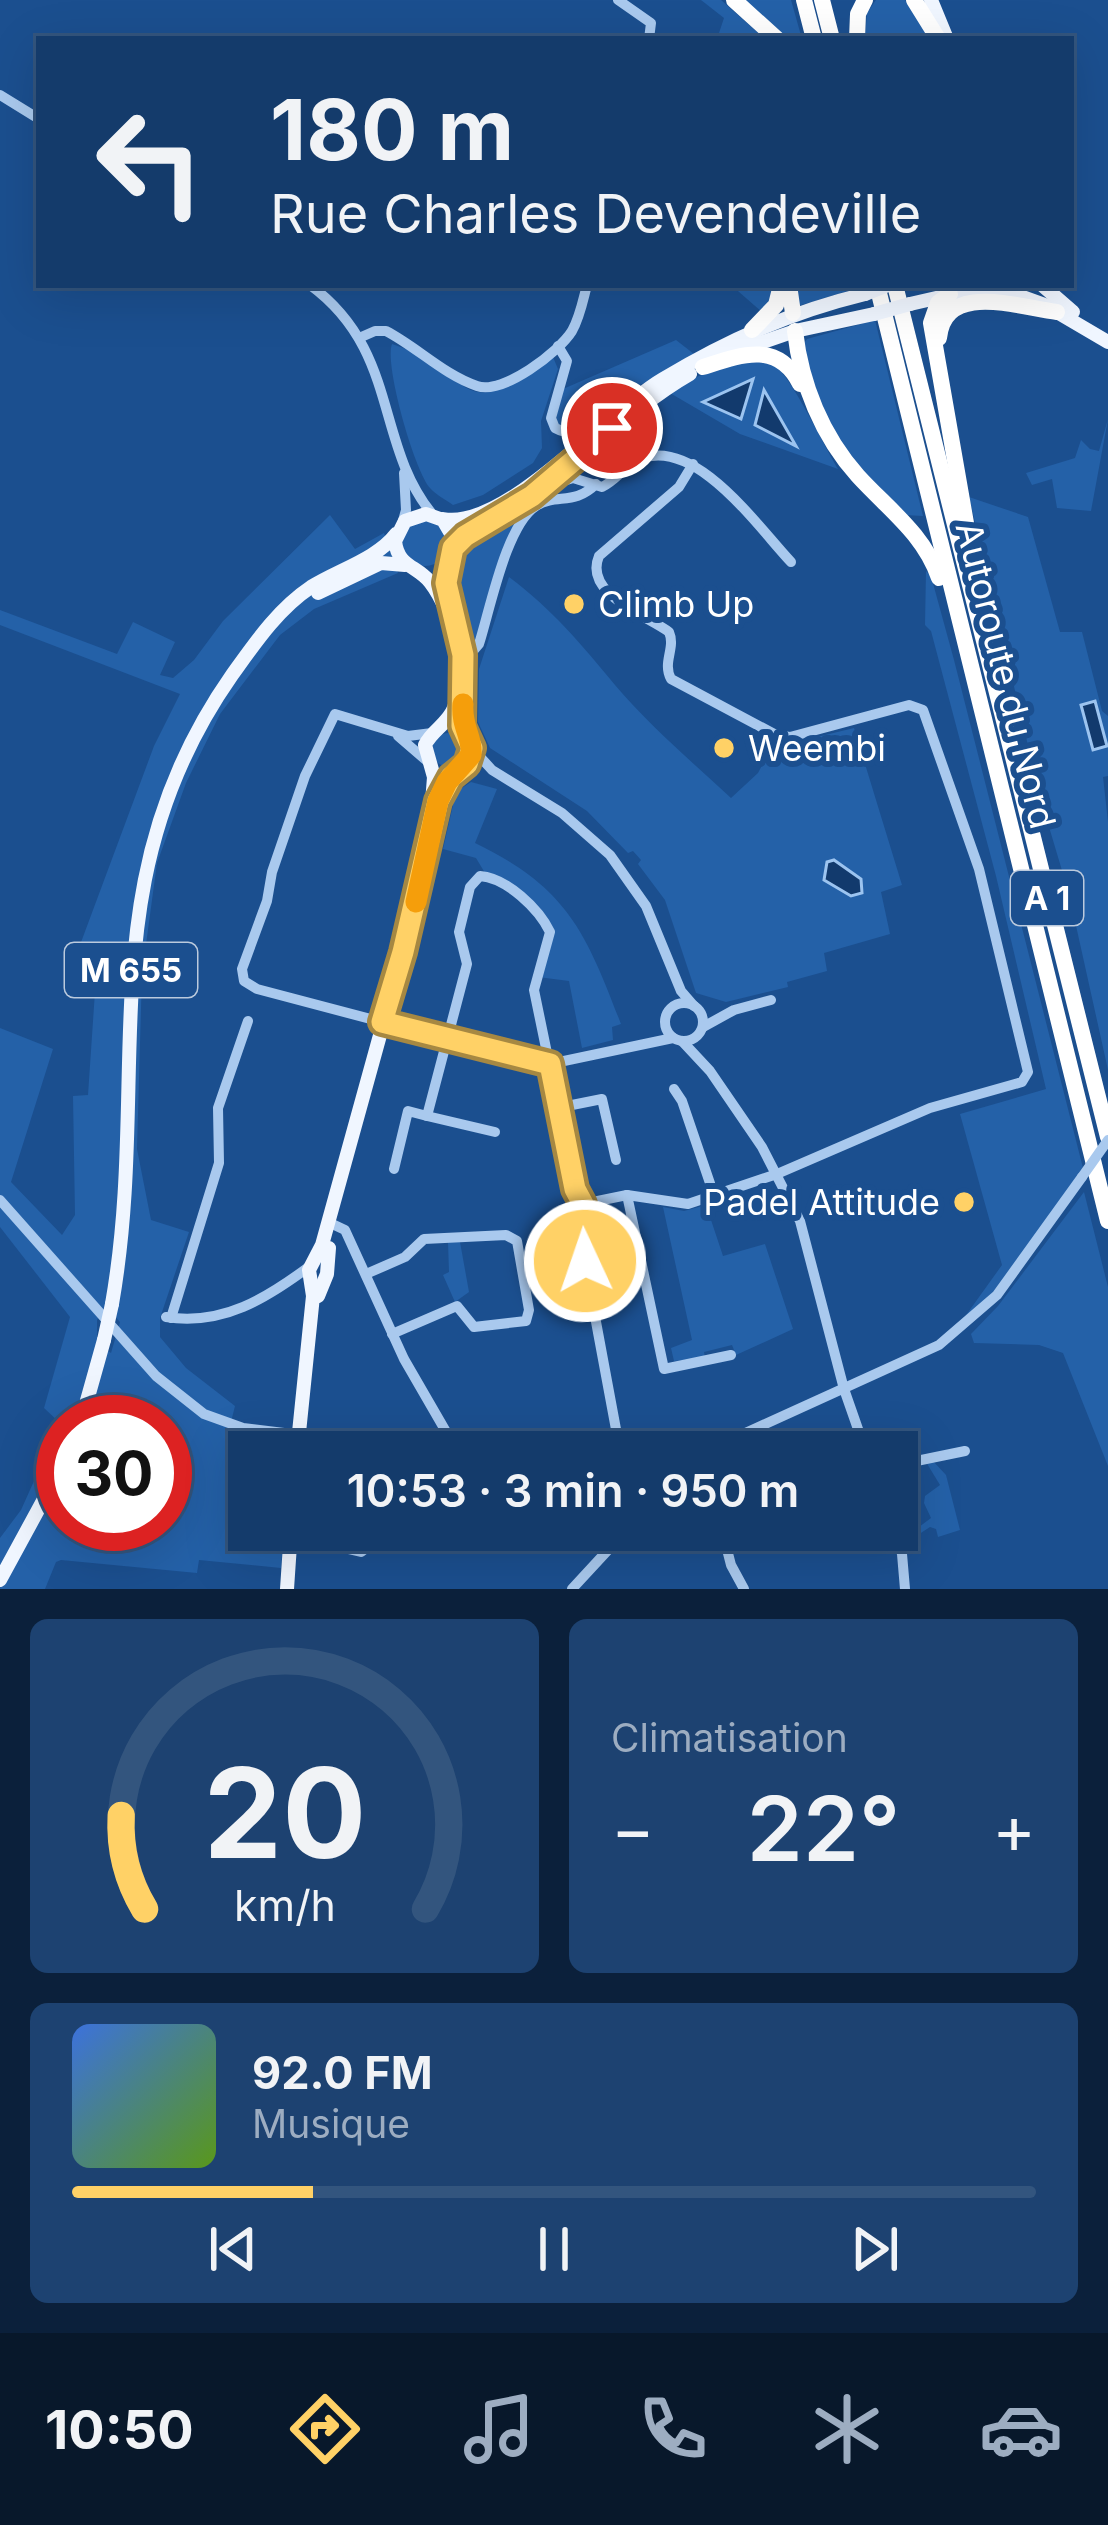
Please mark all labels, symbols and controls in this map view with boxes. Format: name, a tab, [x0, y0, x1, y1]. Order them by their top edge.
text: 180 m	[270, 79, 514, 180]
icon: left	[72, 84, 228, 240]
text: Rue Charles Devendeville	[270, 181, 921, 246]
pin	[561, 377, 663, 479]
icon: arrive	[579, 395, 645, 461]
street label: Autoroute du Nord	[947, 517, 1065, 833]
place label: Climb Up	[598, 582, 754, 626]
marker: Climb Up	[561, 591, 587, 617]
place label: Weembi	[748, 726, 886, 770]
marker: Weembi	[711, 735, 737, 761]
road number: A 1	[1011, 871, 1083, 925]
road number: M 655	[65, 943, 197, 997]
place label: Padel Attitude	[703, 1180, 940, 1224]
marker: Padel Attitude	[951, 1189, 977, 1215]
position arrow	[522, 1198, 648, 1324]
speed limit sign: 30	[36, 1395, 192, 1551]
text: 10:53 · 3 min · 950 m	[347, 1463, 799, 1518]
text: Climatisation	[611, 1714, 848, 1761]
text: 20	[203, 1737, 366, 1888]
text: 22°	[747, 1774, 900, 1883]
text: −	[611, 1789, 655, 1869]
text: +	[992, 1789, 1036, 1869]
text: km/h	[234, 1879, 335, 1931]
text: 92.0 FM	[252, 2045, 433, 2100]
text: Musique	[252, 2100, 410, 2147]
icon: previous	[200, 2216, 266, 2282]
icon: pause	[521, 2216, 587, 2282]
icon: next	[842, 2216, 908, 2282]
icon: directions	[283, 2387, 367, 2471]
icon: music	[457, 2387, 541, 2471]
icon: phone	[631, 2387, 715, 2471]
icon: climate	[805, 2387, 889, 2471]
icon: car	[979, 2387, 1063, 2471]
text: 10:50	[45, 2397, 194, 2462]

